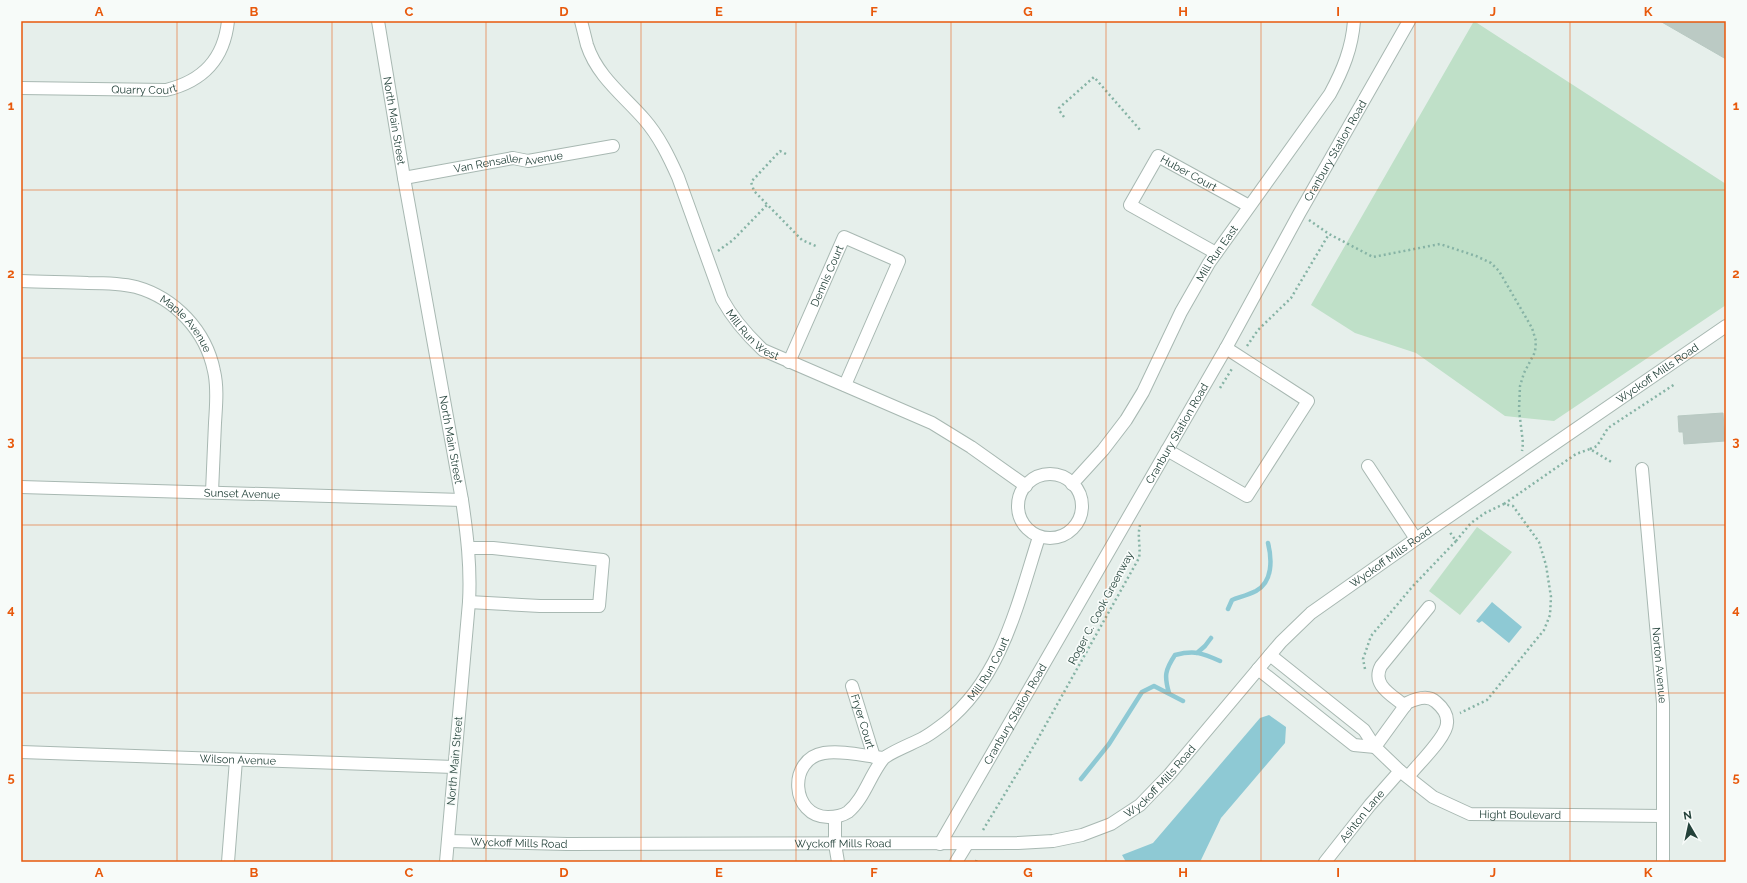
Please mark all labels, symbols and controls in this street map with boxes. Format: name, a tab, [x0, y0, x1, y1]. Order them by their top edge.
text: A	[95, 4, 104, 19]
text: B	[250, 4, 259, 19]
text: C	[405, 4, 414, 19]
text: D	[559, 4, 569, 19]
text: E	[715, 4, 723, 19]
text: F	[870, 4, 878, 19]
text: G	[1023, 4, 1033, 19]
text: H	[1178, 4, 1188, 19]
text: I	[1336, 4, 1340, 19]
text: J	[1490, 4, 1496, 19]
text: K	[1644, 4, 1653, 19]
street label: North Main Street	[381, 75, 408, 166]
street label: Quarry Court	[111, 81, 179, 97]
text: 1	[8, 98, 15, 113]
street label: Cranbury Station Road	[1301, 98, 1369, 203]
text: 1	[1733, 98, 1740, 113]
street label: Van Rensaller Avenue	[453, 148, 564, 175]
street label: Huber Court	[1158, 152, 1220, 194]
street label: Mill Run East	[1193, 222, 1241, 284]
street label: Dennis Court	[808, 243, 846, 309]
text: 2	[7, 266, 15, 281]
text: 2	[1732, 266, 1740, 281]
street label: Maple Avenue	[158, 292, 214, 355]
street label: Mill Run West	[723, 307, 781, 363]
street label: Wyckoff Mills Road	[1614, 340, 1701, 406]
street label: Cranbury Station Road	[1143, 381, 1211, 486]
street label: North Main Street	[437, 394, 466, 485]
text: 3	[7, 434, 15, 449]
text: 3	[1732, 434, 1740, 449]
street label: Sunset Avenue	[204, 486, 281, 501]
street label: Wyckoff Mills Road	[1347, 524, 1434, 590]
street label: Roger C. Cook Greenway	[1066, 549, 1136, 667]
text: 4	[7, 602, 15, 617]
text: 4	[1732, 602, 1740, 617]
street label: Norton Avenue	[1650, 627, 1670, 704]
street label: Mill Run Court	[964, 635, 1012, 703]
street label: Cranbury Station Road	[981, 661, 1049, 767]
street label: Fryer Court	[848, 692, 878, 751]
street label: North Main Street	[445, 716, 465, 806]
street label: Wyckoff Mills Road	[1122, 742, 1198, 820]
street label: Wilson Avenue	[199, 752, 277, 767]
text: 5	[7, 770, 15, 785]
text: 5	[1732, 770, 1740, 785]
street label: Ashton Lane	[1337, 787, 1387, 845]
north arrow	[1669, 805, 1709, 845]
street label: Hight Boulevard	[1479, 808, 1561, 821]
text: N	[1682, 809, 1693, 823]
street label: Wyckoff Mills Road	[470, 835, 568, 851]
street label: Wyckoff Mills Road	[795, 837, 892, 850]
text: A	[95, 865, 104, 880]
text: B	[250, 865, 259, 880]
text: C	[405, 865, 414, 880]
text: D	[559, 865, 569, 880]
text: E	[715, 865, 723, 880]
text: F	[870, 865, 878, 880]
text: G	[1023, 865, 1033, 880]
text: H	[1178, 865, 1188, 880]
text: I	[1336, 865, 1340, 880]
text: J	[1490, 865, 1496, 880]
text: K	[1644, 865, 1653, 880]

